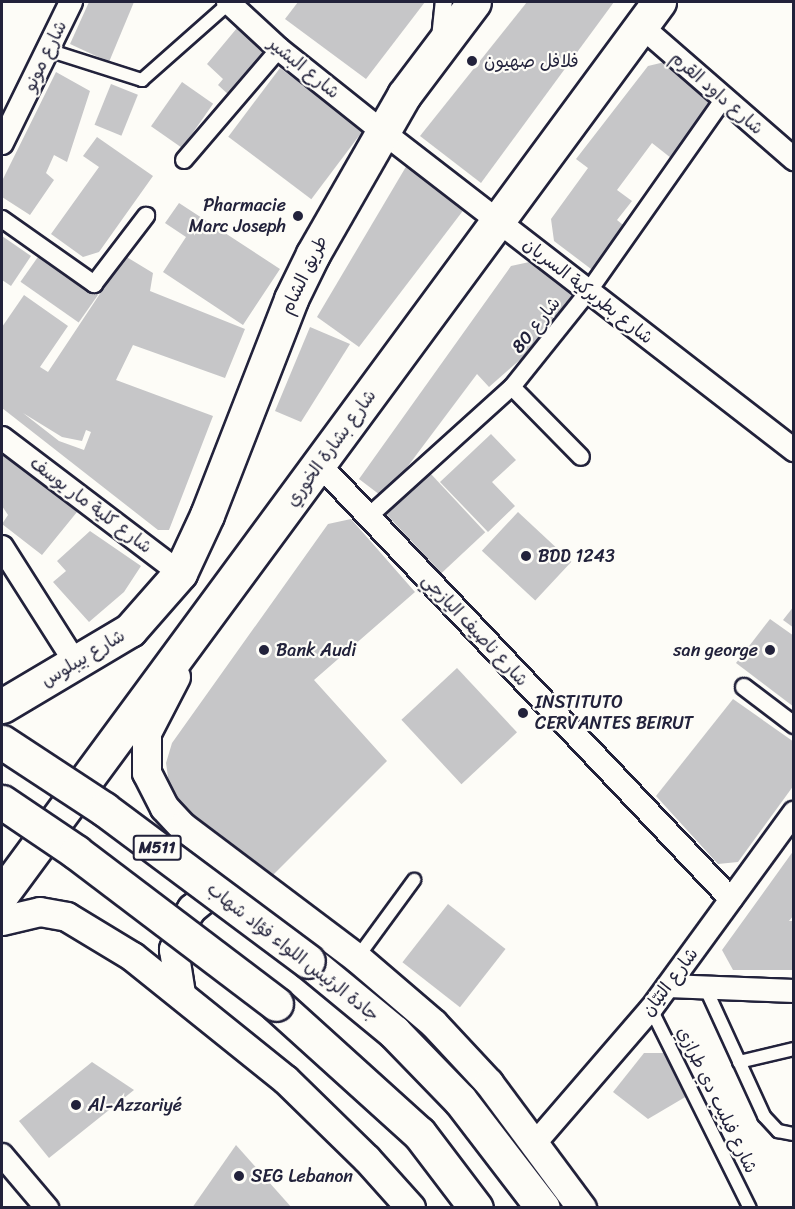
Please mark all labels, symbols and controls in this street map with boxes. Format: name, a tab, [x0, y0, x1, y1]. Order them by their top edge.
street label: شارع مونو	[19, 17, 71, 95]
street label: شارع البشير	[264, 33, 344, 103]
street label: شارع داود القرم	[666, 47, 768, 139]
place label: فلافل صهيون	[484, 50, 579, 72]
marker: فلافل صهيون	[465, 54, 479, 68]
place label: Pharmacie Marc Joseph	[187, 195, 286, 238]
marker: Pharmacie Marc Joseph	[291, 209, 305, 223]
street label: طريق الشام	[276, 232, 332, 318]
street label: شارع بطريركية السريان	[519, 233, 657, 349]
street label: شارع 80	[507, 293, 565, 357]
street label: شارع بشارة الخوري	[281, 385, 381, 511]
street label: شارع كلية مار يوسف	[26, 452, 156, 558]
place label: BDD 1243	[538, 545, 615, 567]
marker: BDD 1243	[519, 549, 533, 563]
street label: شارع ناصيف اليازجي	[417, 569, 533, 691]
street label: شارع بيبلوس	[37, 625, 129, 691]
place label: Bank Audi	[276, 639, 356, 661]
place label: san george	[674, 639, 758, 661]
marker: Bank Audi	[257, 643, 271, 657]
marker: san george	[763, 643, 777, 657]
place label: INSTITUTO CERVANTES BEIRUT	[535, 692, 693, 734]
marker: INSTITUTO CERVANTES BEIRUT	[516, 706, 530, 720]
road number: M511	[132, 835, 182, 861]
street label: جادة الرئيس اللواء فؤاد شهاب	[203, 878, 383, 1026]
street label: شارع التيّان	[637, 943, 703, 1021]
street label: شارع فيليب دي طرازي	[672, 1023, 762, 1177]
place label: Al-Azzariyé	[88, 1094, 182, 1116]
marker: Al-Azzariyé	[69, 1098, 83, 1112]
place label: SEG Lebanon	[251, 1165, 353, 1187]
marker: SEG Lebanon	[232, 1169, 246, 1183]

